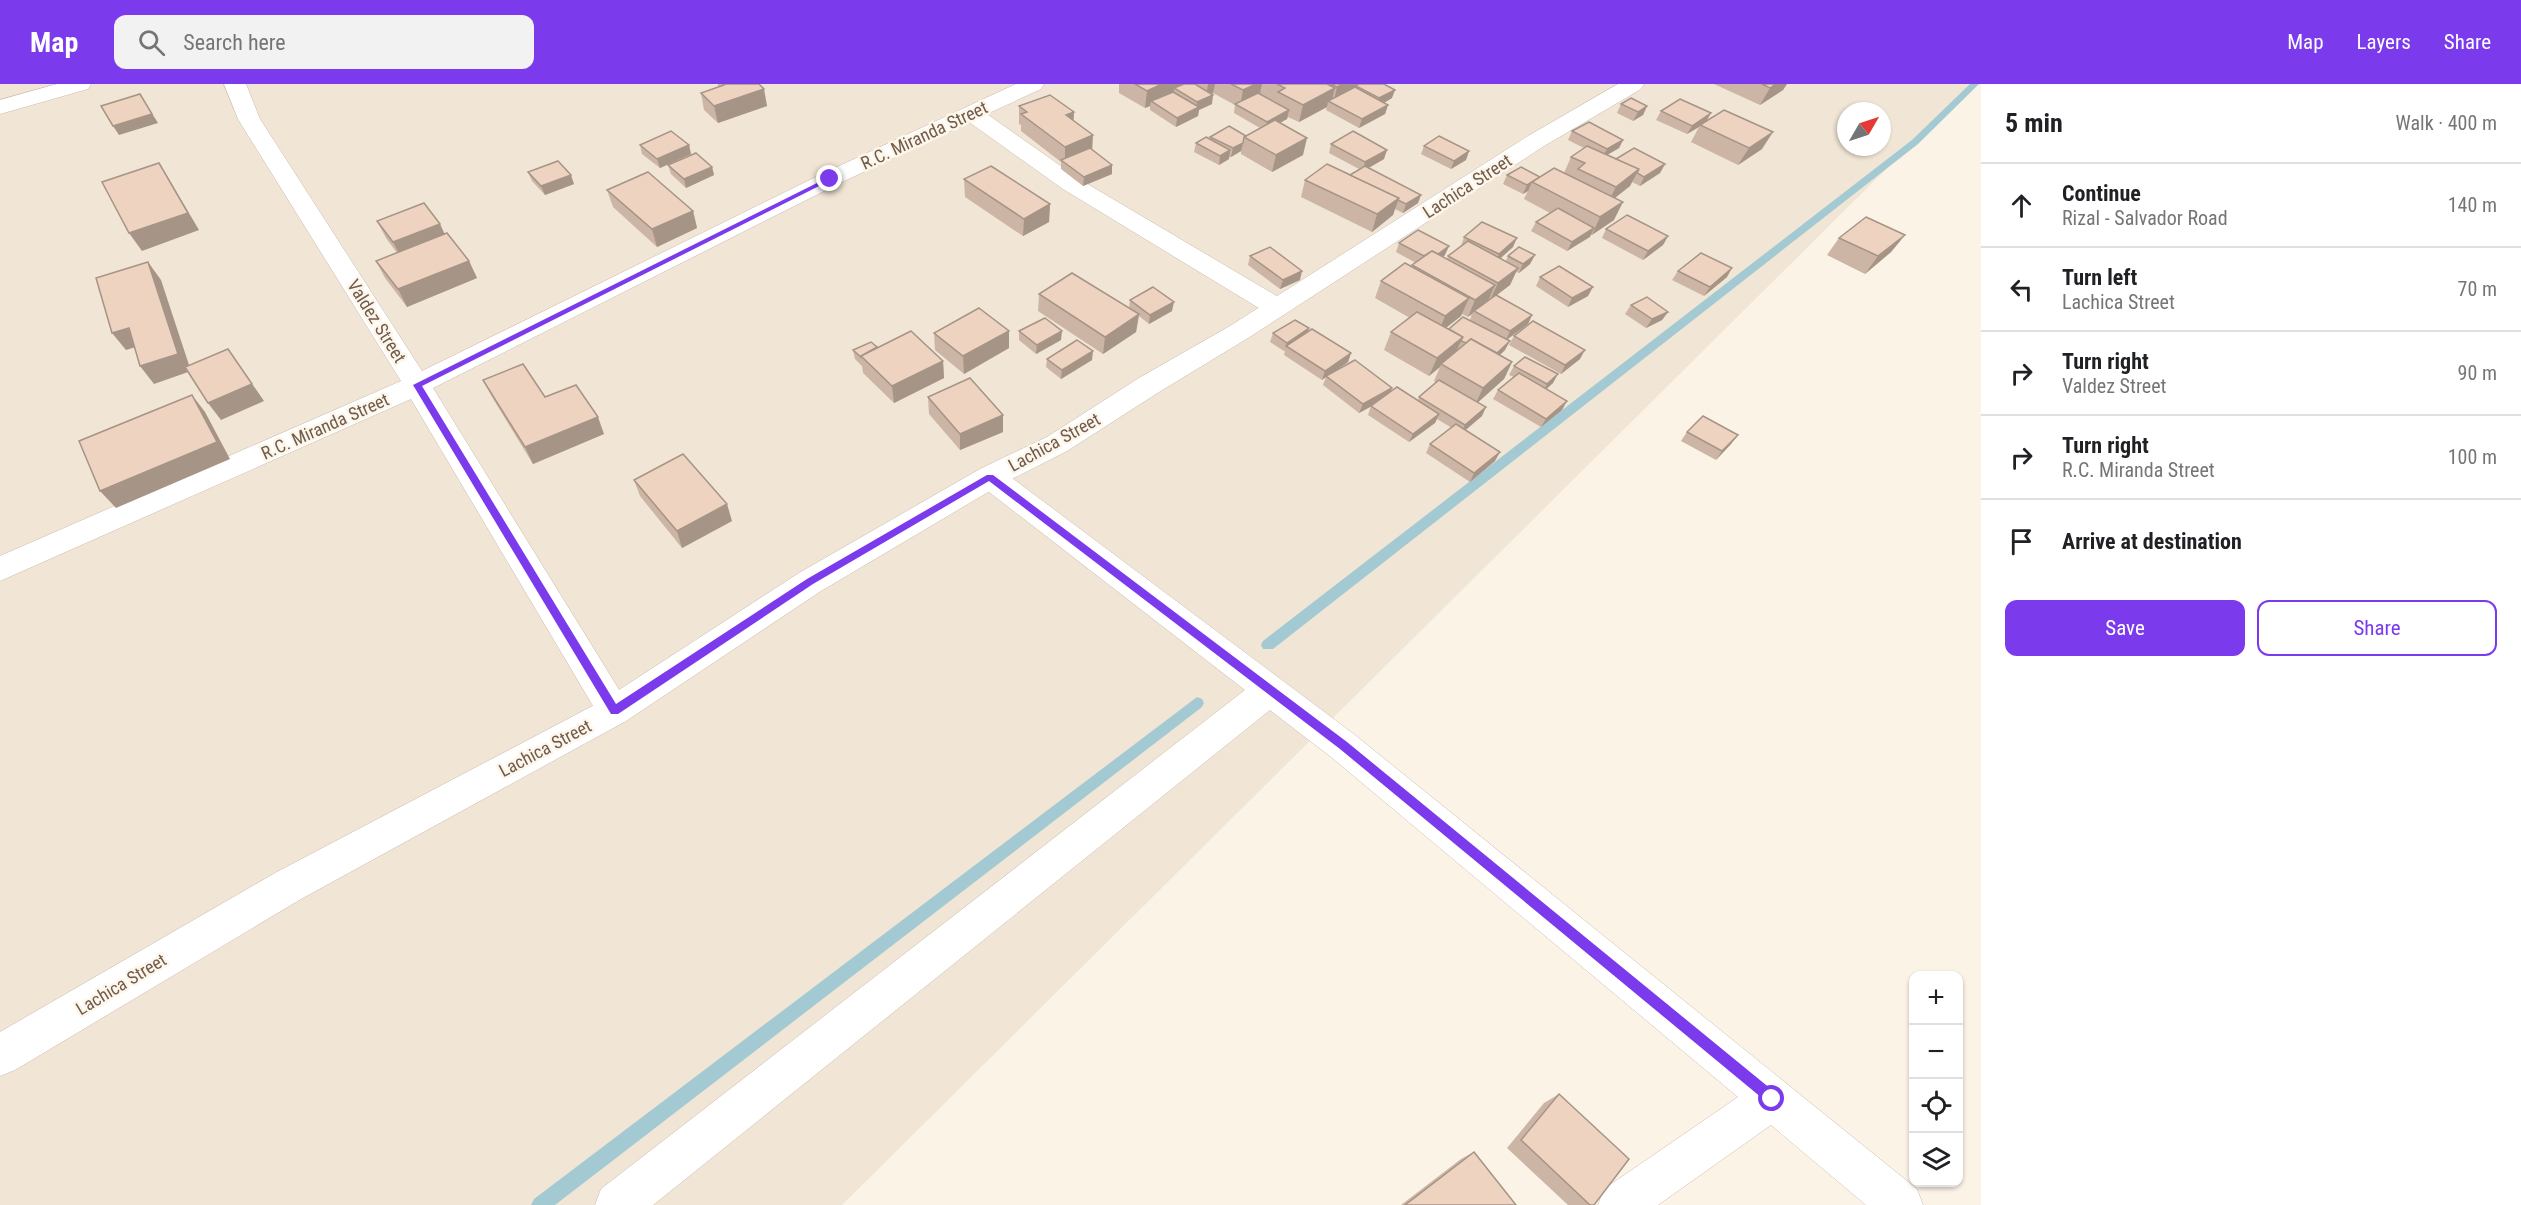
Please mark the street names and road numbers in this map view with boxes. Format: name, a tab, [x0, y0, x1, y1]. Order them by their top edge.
street label: R.C. Miranda Street	[857, 96, 991, 174]
street label: Lachica Street	[1419, 150, 1515, 222]
street label: Valdez Street	[343, 276, 411, 366]
street label: R.C. Miranda Street	[258, 388, 392, 464]
street label: Lachica Street	[1004, 408, 1104, 476]
street label: Lachica Street	[495, 715, 595, 781]
street label: Lachica Street	[72, 949, 170, 1019]

